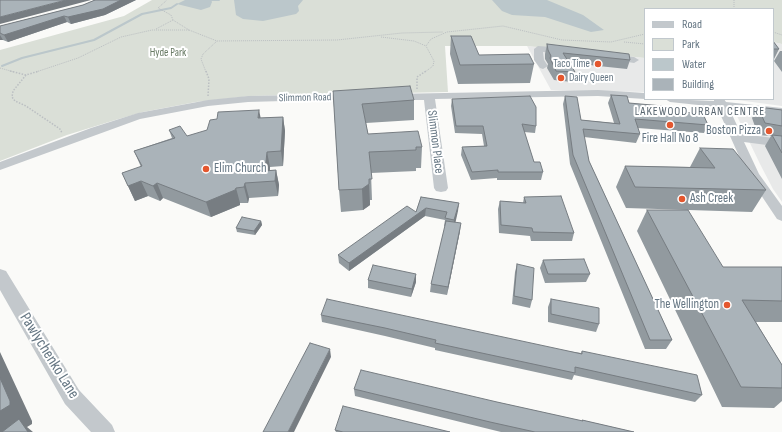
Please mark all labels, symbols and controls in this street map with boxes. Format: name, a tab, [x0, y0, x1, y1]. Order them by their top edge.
legend	[644, 8, 774, 100]
text: Road	[682, 17, 702, 32]
text: Park	[682, 37, 700, 52]
park label: Hyde Park	[150, 46, 186, 60]
place label: Taco Time	[553, 57, 590, 71]
text: Water	[682, 57, 706, 72]
marker: Taco Time	[593, 59, 603, 69]
place label: Dairy Queen	[569, 71, 613, 85]
marker: Dairy Queen	[556, 73, 566, 83]
text: Building	[682, 77, 714, 92]
street label: Slimmon Road	[279, 91, 331, 105]
district label: LAKEWOOD URBAN CENTRE	[635, 105, 765, 119]
street label: Slimmon Place	[423, 109, 447, 175]
marker: Fire Hall No 8	[665, 120, 675, 130]
place label: Boston Pizza	[706, 123, 761, 139]
marker: Boston Pizza	[764, 126, 774, 136]
place label: Fire Hall No 8	[642, 131, 698, 147]
place label: Elim Church	[214, 161, 266, 177]
marker: Elim Church	[201, 164, 211, 174]
place label: Ash Creek	[690, 191, 733, 207]
marker: Ash Creek	[677, 194, 687, 204]
place label: The Wellington	[654, 297, 719, 313]
marker: The Wellington	[722, 300, 732, 310]
street label: Pawlychenko Lane	[15, 310, 83, 402]

